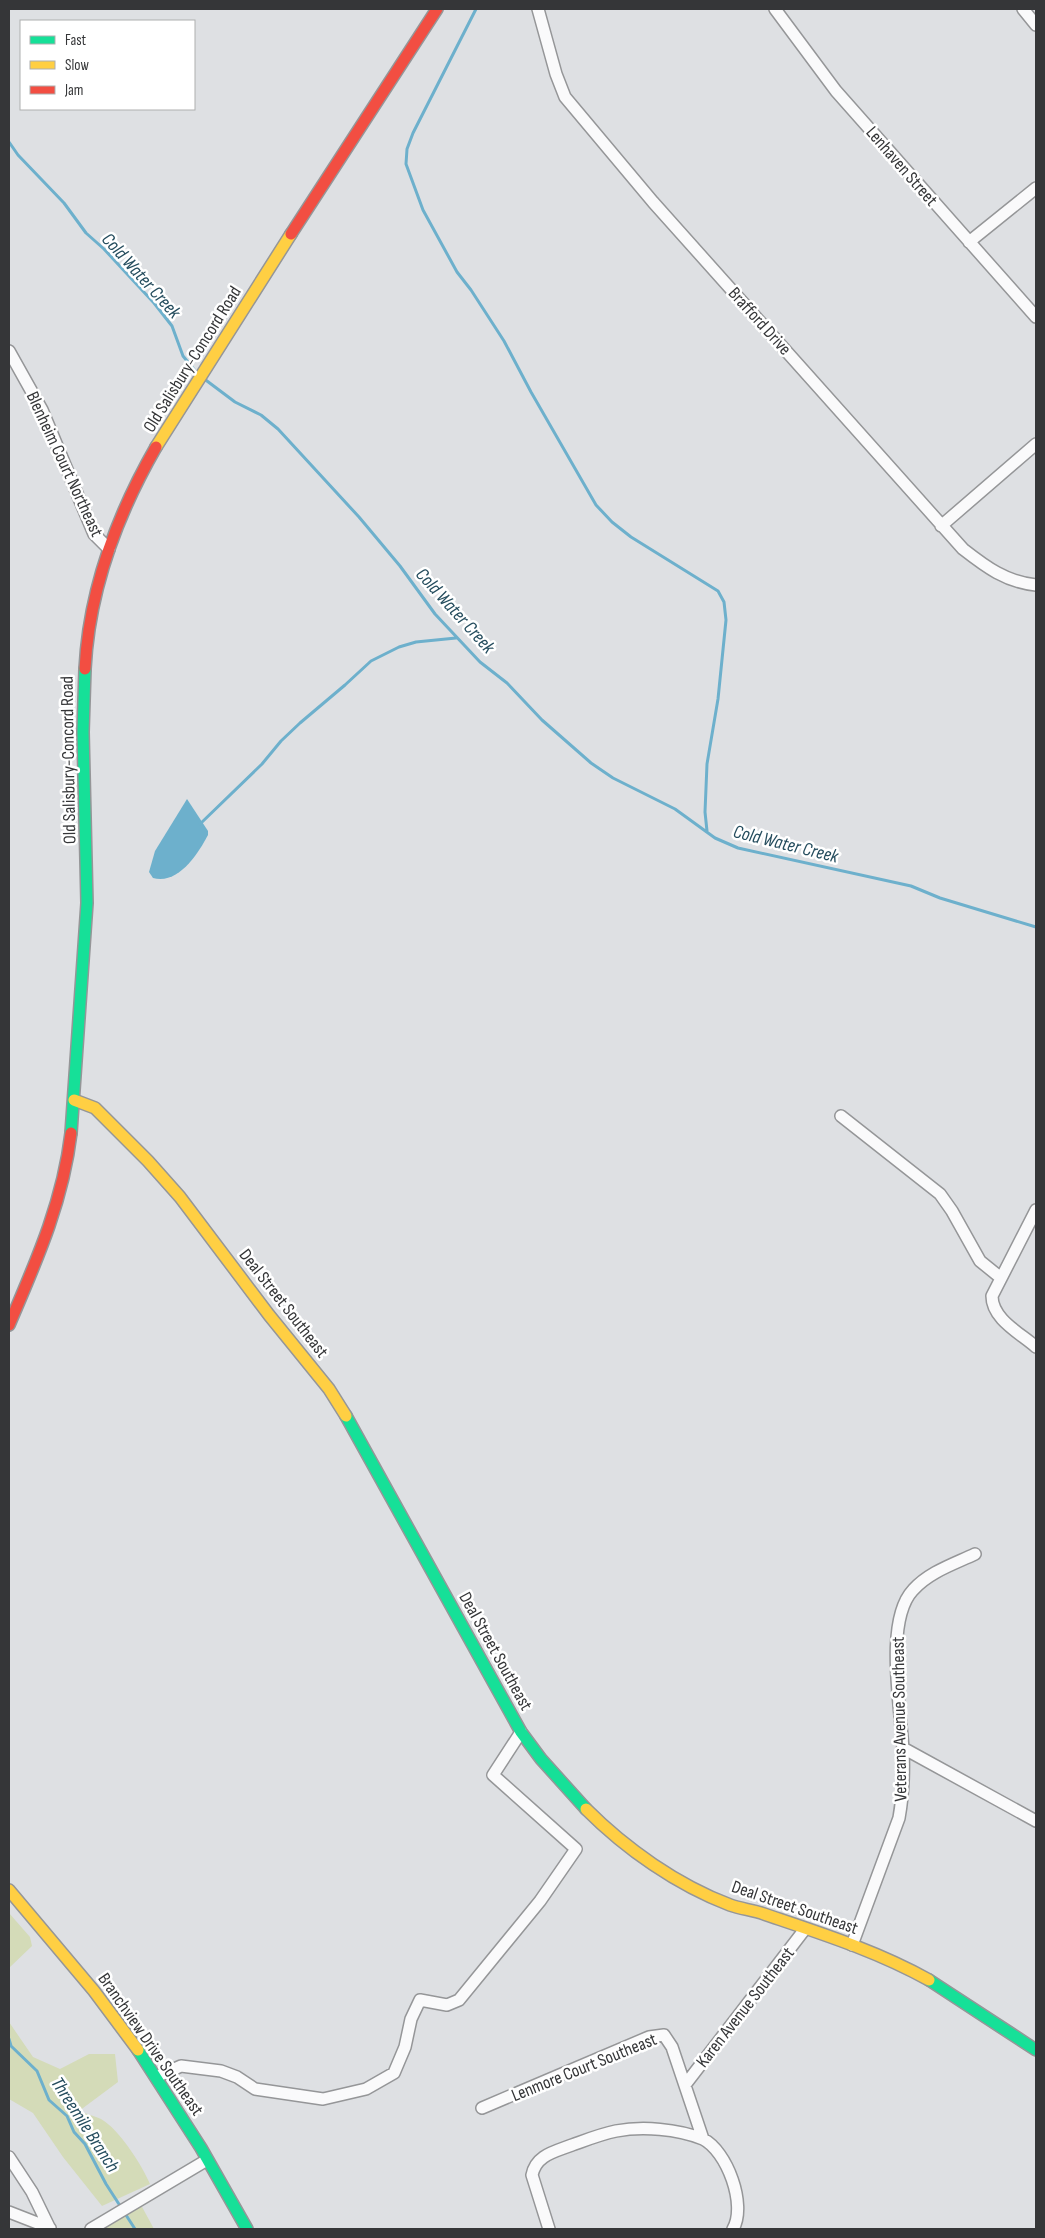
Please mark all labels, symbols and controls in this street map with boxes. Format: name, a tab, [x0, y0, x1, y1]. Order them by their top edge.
legend	[20, 20, 195, 110]
text: Fast	[65, 31, 87, 50]
text: Slow	[65, 56, 89, 75]
text: Jam	[64, 81, 83, 100]
street label: Lenhaven Street	[861, 122, 942, 211]
water label: Cold Water Creek	[96, 228, 186, 324]
street label: Old Salisbury-Concord Road	[139, 282, 246, 436]
street label: Brafford Drive	[724, 283, 796, 360]
street label: Blenheim Court Northeast	[22, 388, 108, 541]
water label: Cold Water Creek	[410, 563, 500, 659]
street label: Old Salisbury-Concord Road	[57, 676, 80, 844]
water label: Cold Water Creek	[731, 820, 841, 869]
street label: Deal Street Southeast	[235, 1245, 333, 1362]
street label: Deal Street Southeast	[454, 1588, 537, 1715]
street label: Veterans Avenue Southeast	[888, 1636, 911, 1802]
street label: Deal Street Southeast	[729, 1876, 861, 1939]
street label: Karen Avenue Southeast	[692, 1943, 799, 2072]
street label: Branchview Drive Southeast	[93, 1969, 208, 2120]
street label: Lenmore Court Southeast	[509, 2029, 660, 2106]
water label: Threemile Branch	[45, 2073, 124, 2177]

